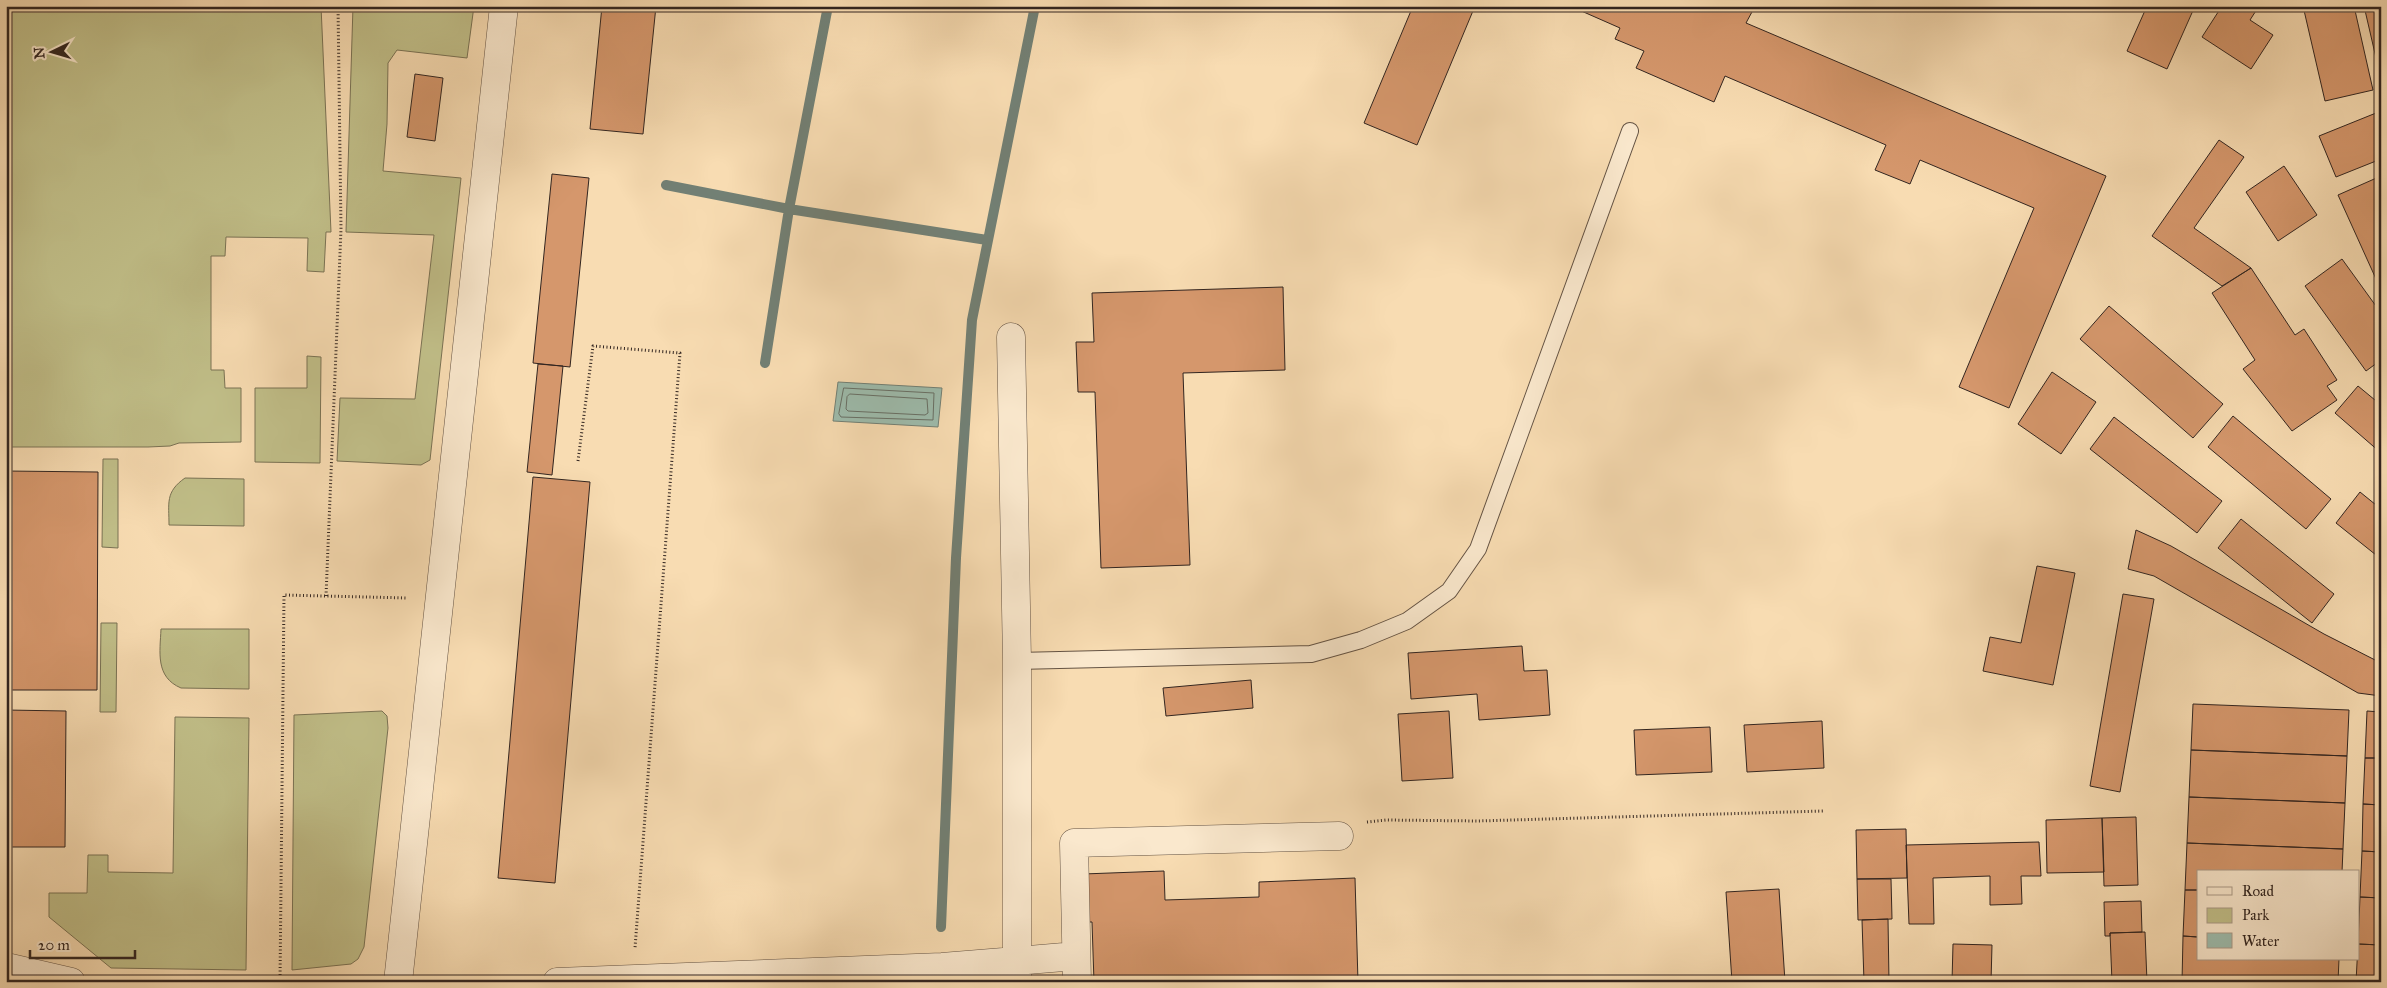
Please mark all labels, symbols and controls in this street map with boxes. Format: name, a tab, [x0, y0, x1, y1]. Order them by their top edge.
north arrow	[28, 28, 78, 78]
text: N	[31, 46, 49, 60]
legend	[2197, 870, 2360, 960]
text: Road	[2242, 882, 2274, 900]
text: Park	[2242, 906, 2269, 924]
scale bar	[30, 928, 135, 960]
text: Water	[2242, 932, 2279, 950]
text: 20 m	[38, 936, 70, 954]

